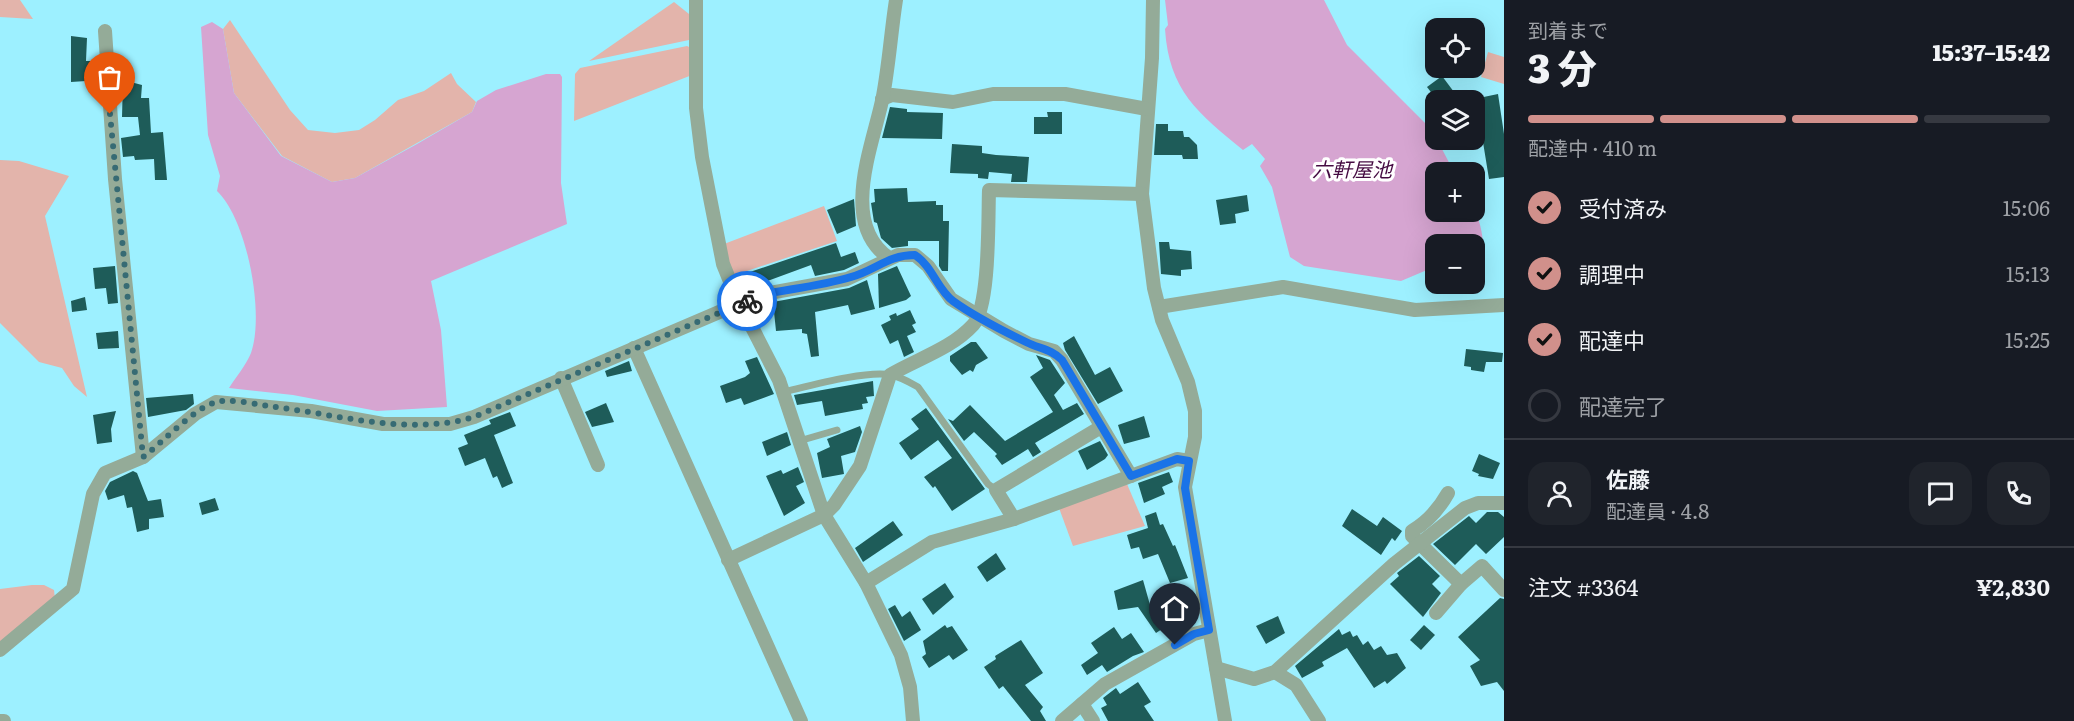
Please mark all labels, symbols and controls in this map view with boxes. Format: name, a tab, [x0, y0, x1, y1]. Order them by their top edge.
text: 到着まで	[1528, 14, 1608, 44]
map controls	[1425, 18, 1485, 294]
button: locate	[1425, 18, 1485, 78]
text: 15:37–15:42	[1932, 35, 2050, 68]
text: 3 分	[1528, 37, 1597, 95]
pin	[84, 52, 135, 114]
icon: bag	[93, 61, 126, 94]
button: layers	[1425, 90, 1485, 150]
text: 配達中 · 410 m	[1528, 132, 1657, 162]
water label: 六軒屋池	[1312, 153, 1394, 183]
button: +	[1425, 162, 1485, 222]
icon: check	[1528, 191, 1561, 224]
text: 受付済み	[1579, 191, 1667, 224]
text: 15:06	[2003, 192, 2050, 222]
button: −	[1425, 234, 1485, 294]
icon: check	[1528, 257, 1561, 290]
text: 調理中	[1579, 257, 1645, 290]
text: 15:13	[2006, 258, 2050, 288]
courier	[717, 271, 777, 331]
icon: bike	[731, 285, 764, 318]
icon: check	[1528, 323, 1561, 356]
text: 配達中	[1579, 323, 1645, 356]
text: 15:25	[2005, 324, 2050, 354]
text: 配達完了	[1579, 389, 1667, 422]
button: person	[1528, 462, 1591, 525]
text: 佐藤	[1606, 462, 1650, 495]
button: chat	[1909, 462, 1972, 525]
button: phone	[1987, 462, 2050, 525]
text: 配達員 · 4.8	[1606, 495, 1709, 525]
text: 注文 #3364	[1528, 570, 1638, 603]
text: ¥2,830	[1976, 570, 2050, 603]
pin	[1149, 583, 1200, 645]
icon: home	[1158, 592, 1191, 625]

